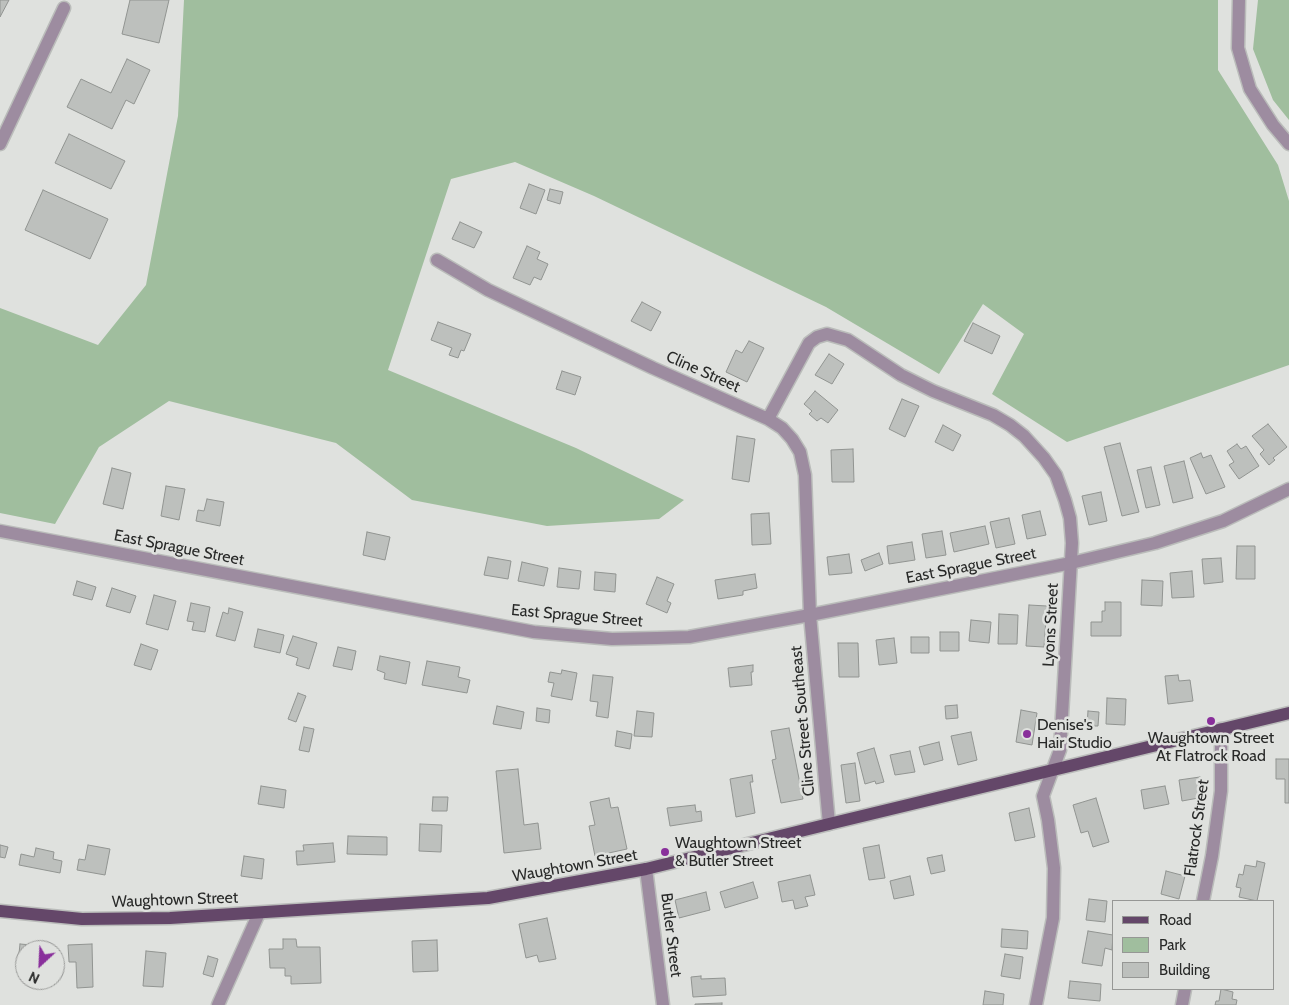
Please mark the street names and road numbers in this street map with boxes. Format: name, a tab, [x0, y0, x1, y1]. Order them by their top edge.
street label: Cline Street	[663, 347, 743, 397]
street label: East Sprague Street	[112, 526, 246, 570]
street label: East Sprague Street	[904, 544, 1038, 588]
street label: Lyons Street	[1039, 583, 1063, 667]
street label: East Sprague Street	[510, 601, 644, 631]
street label: Cline Street Southeast	[787, 645, 819, 797]
street label: Flatrock Street	[1181, 778, 1213, 878]
street label: Waughtown Street	[511, 846, 639, 886]
street label: Waughtown Street	[112, 888, 238, 912]
street label: Butler Street	[656, 892, 686, 978]

